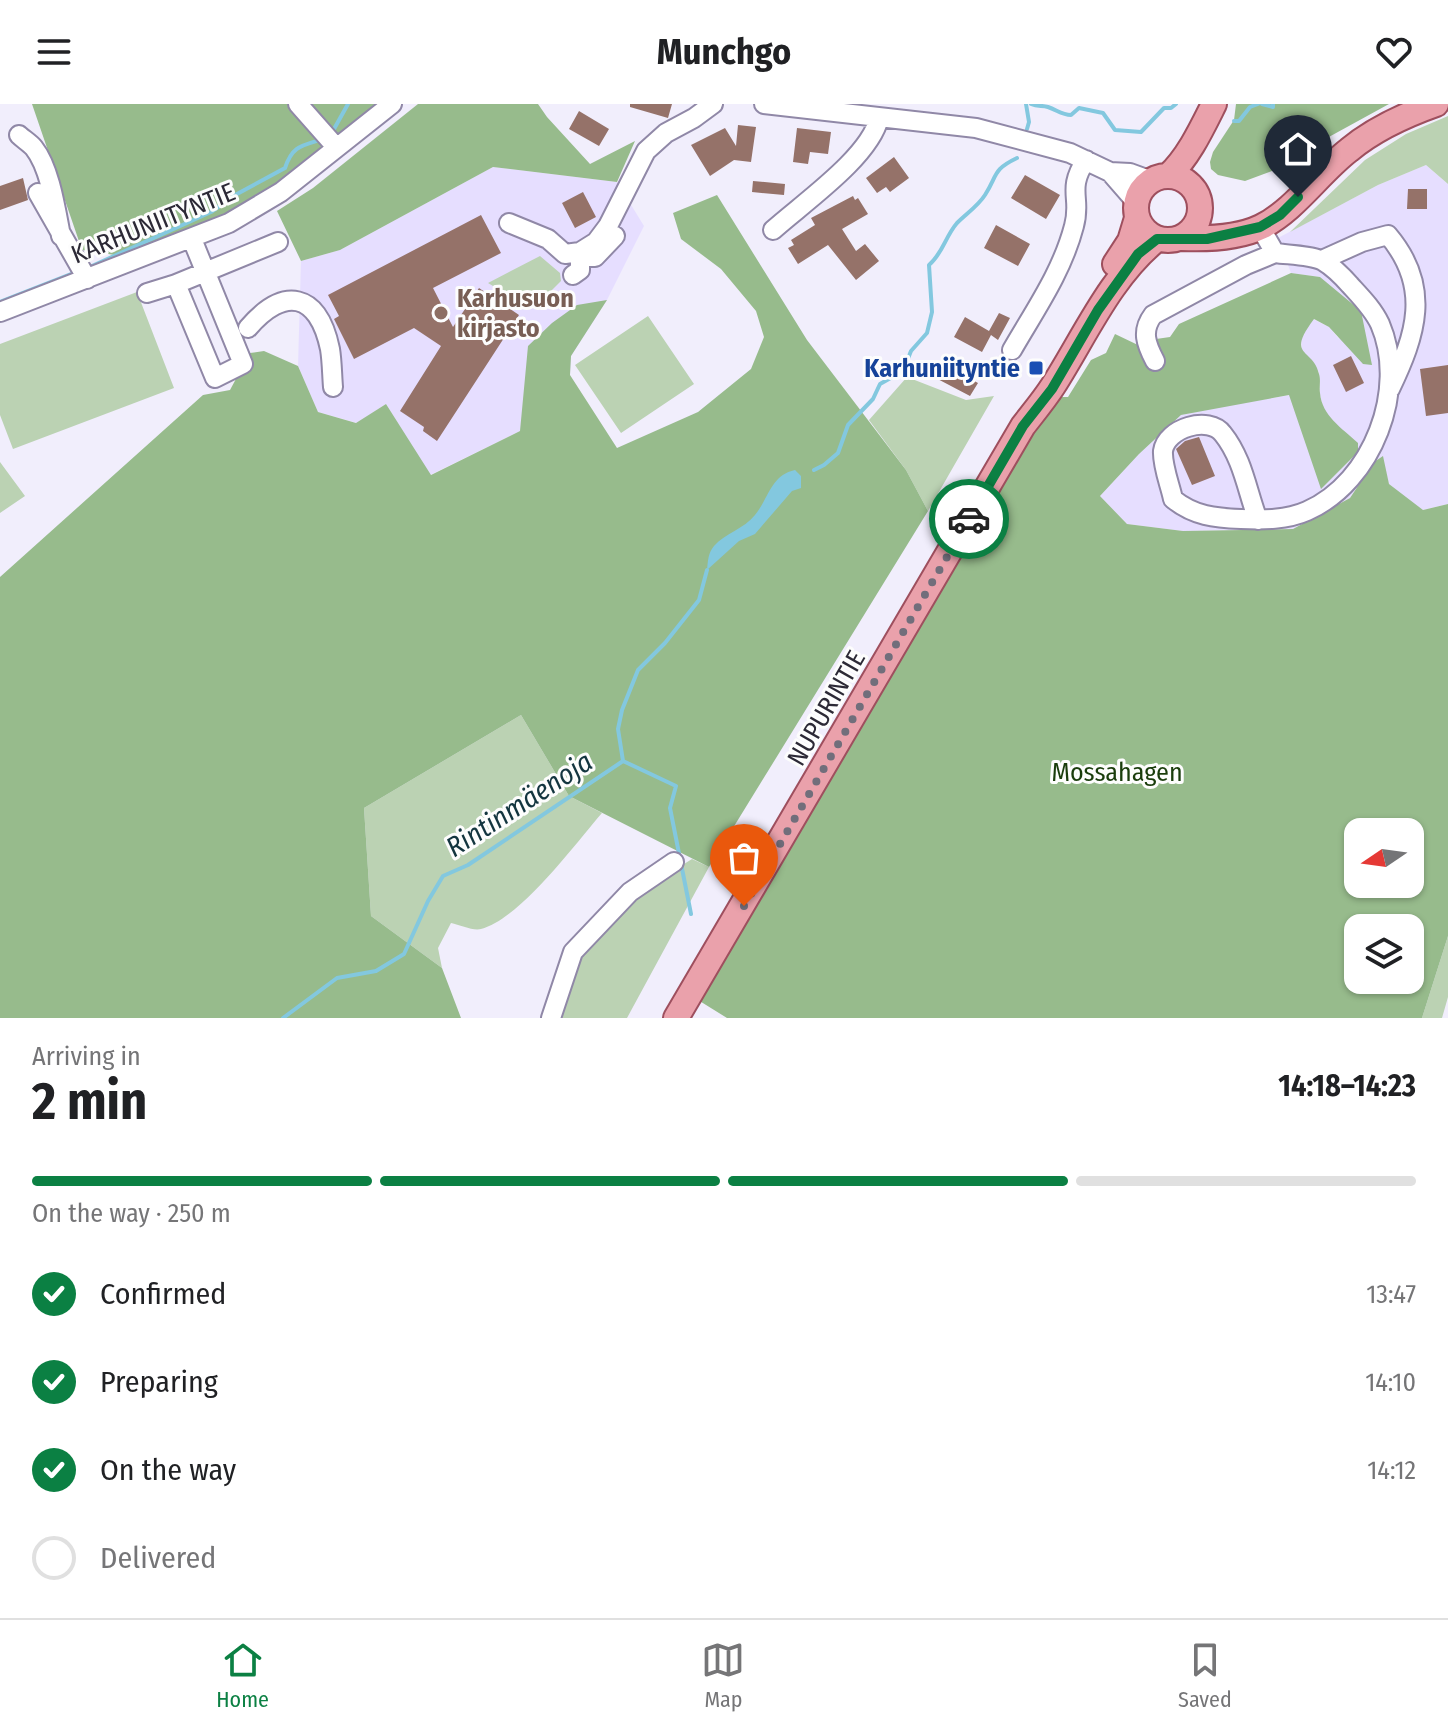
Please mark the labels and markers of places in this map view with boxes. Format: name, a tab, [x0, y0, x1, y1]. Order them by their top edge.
pin	[1264, 115, 1332, 197]
place label: Karhusuon kirjasto	[457, 283, 574, 344]
marker: Karhusuon kirjasto	[432, 304, 450, 322]
place label: Karhuniityntie	[864, 353, 1020, 384]
marker: Karhuniityntie	[1027, 359, 1045, 377]
pin	[710, 824, 778, 906]

